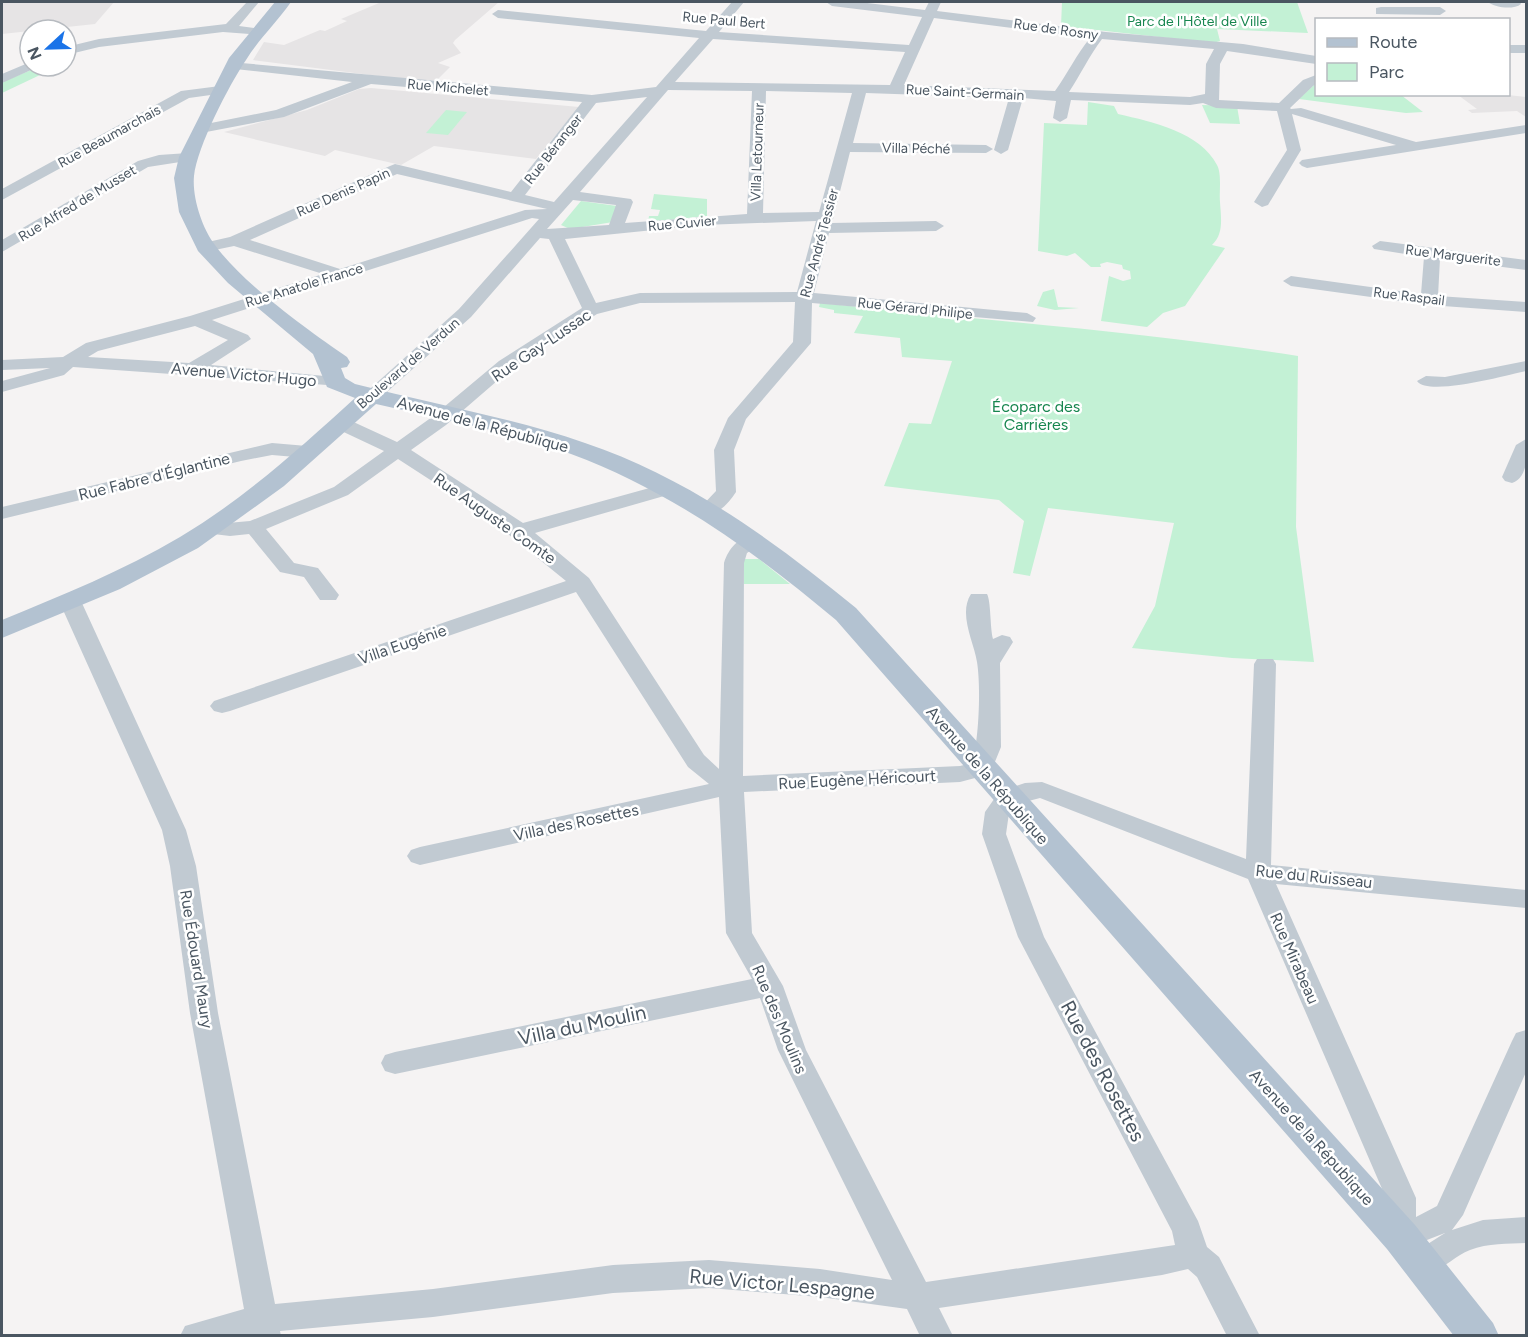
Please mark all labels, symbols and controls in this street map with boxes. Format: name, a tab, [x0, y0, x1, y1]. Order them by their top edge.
street label: Rue Paul Bert	[682, 8, 766, 33]
park label: Parc de l'Hôtel de Ville	[1127, 13, 1267, 30]
street label: Rue de Rosny	[1012, 15, 1100, 44]
north arrow	[18, 18, 78, 78]
legend	[1315, 18, 1510, 96]
text: Route	[1369, 31, 1418, 53]
text: N	[23, 44, 46, 63]
text: Parc	[1369, 61, 1405, 83]
street label: Rue Michelet	[406, 75, 489, 100]
street label: Rue Saint-Germain	[905, 81, 1025, 104]
street label: Rue Beaumarchais	[55, 101, 164, 172]
street label: Villa Letourneur	[747, 102, 768, 202]
street label: Rue Béranger	[521, 111, 586, 188]
street label: Villa Péché	[882, 139, 951, 158]
street label: Rue Alfred de Musset	[15, 162, 139, 245]
street label: Rue Denis Papin	[294, 164, 393, 221]
street label: Rue André Tessier	[797, 186, 842, 300]
street label: Rue Cuvier	[647, 212, 717, 235]
street label: Rue Marguerite	[1404, 241, 1502, 270]
street label: Rue Anatole France	[243, 259, 365, 311]
street label: Rue Raspail	[1372, 284, 1446, 309]
street label: Rue Gérard Philipe	[857, 294, 974, 323]
street label: Rue Gay-Lussac	[488, 305, 595, 386]
street label: Boulevard de Verdun	[354, 314, 463, 413]
street label: Avenue Victor Hugo	[171, 359, 317, 390]
street label: Avenue de la République	[395, 392, 571, 457]
park label: Écoparc des Carrières	[992, 397, 1080, 434]
street label: Rue Fabre d'Églantine	[76, 448, 232, 504]
street label: Rue Auguste Comte	[430, 469, 560, 568]
street label: Villa Eugénie	[356, 620, 449, 668]
street label: Avenue de la République	[923, 703, 1053, 848]
street label: Rue Eugène Héricourt	[778, 766, 936, 793]
street label: Villa des Rosettes	[512, 800, 640, 845]
street label: Rue du Ruisseau	[1255, 861, 1373, 892]
street label: Rue Édouard Maury	[176, 888, 217, 1030]
street label: Rue Mirabeau	[1266, 910, 1323, 1007]
street label: Rue des Moulins	[748, 962, 811, 1077]
street label: Rue des Rosettes	[1056, 996, 1150, 1146]
street label: Villa du Moulin	[516, 1000, 648, 1050]
street label: Avenue de la République	[1246, 1065, 1378, 1209]
street label: Rue Victor Lespagne	[688, 1264, 876, 1304]

